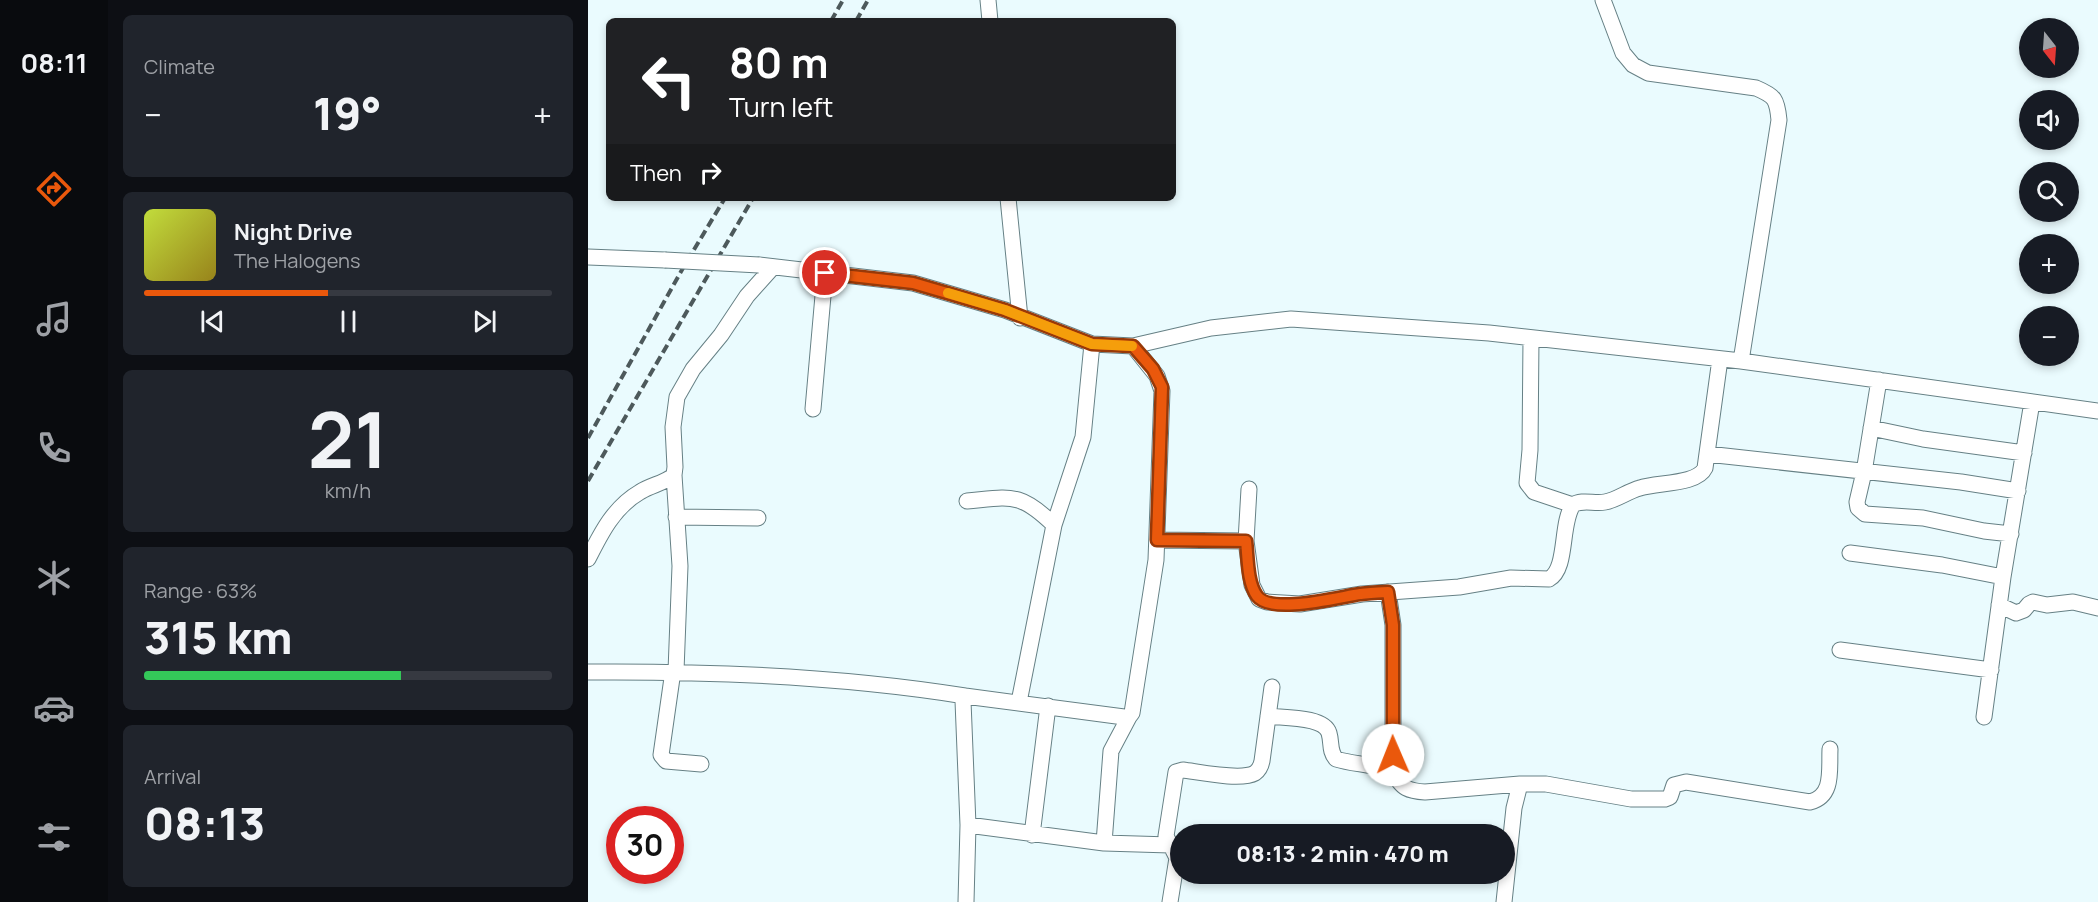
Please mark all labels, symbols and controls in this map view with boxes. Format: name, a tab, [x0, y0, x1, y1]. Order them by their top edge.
north arrow	[2019, 18, 2079, 78]
map controls	[2019, 18, 2079, 366]
text: 80 m	[729, 33, 829, 91]
icon: left	[630, 42, 708, 120]
text: 08:11	[20, 44, 88, 81]
text: Climate	[144, 53, 215, 80]
text: 19°	[313, 82, 382, 144]
text: Turn left	[729, 88, 833, 125]
button: sound	[2019, 90, 2079, 150]
text: −	[144, 92, 162, 137]
text: +	[533, 92, 552, 137]
icon: right	[694, 156, 727, 189]
text: Then	[630, 158, 682, 188]
button: search	[2019, 162, 2079, 222]
icon: directions	[33, 168, 75, 210]
text: Night Drive	[234, 217, 353, 247]
button: +	[2019, 234, 2079, 294]
text: The Halogens	[234, 247, 360, 274]
pin	[799, 247, 850, 298]
icon: arrive	[808, 256, 841, 289]
icon: music	[33, 298, 75, 340]
icon: previous	[196, 305, 229, 338]
icon: pause	[332, 305, 365, 338]
icon: next	[468, 305, 501, 338]
button: −	[2019, 306, 2079, 366]
text: 21	[308, 385, 388, 491]
icon: phone	[33, 427, 75, 469]
text: km/h	[325, 477, 371, 504]
icon: climate	[33, 557, 75, 599]
text: Range · 63%	[144, 577, 257, 604]
text: 315 km	[144, 606, 293, 668]
icon: car	[33, 687, 75, 729]
position arrow	[1361, 723, 1425, 787]
text: Arrival	[144, 763, 201, 790]
text: 08:13	[144, 792, 265, 854]
speed limit sign: 30	[606, 806, 684, 884]
icon: filters	[33, 816, 75, 858]
text: 08:13 · 2 min · 470 m	[1236, 839, 1449, 869]

